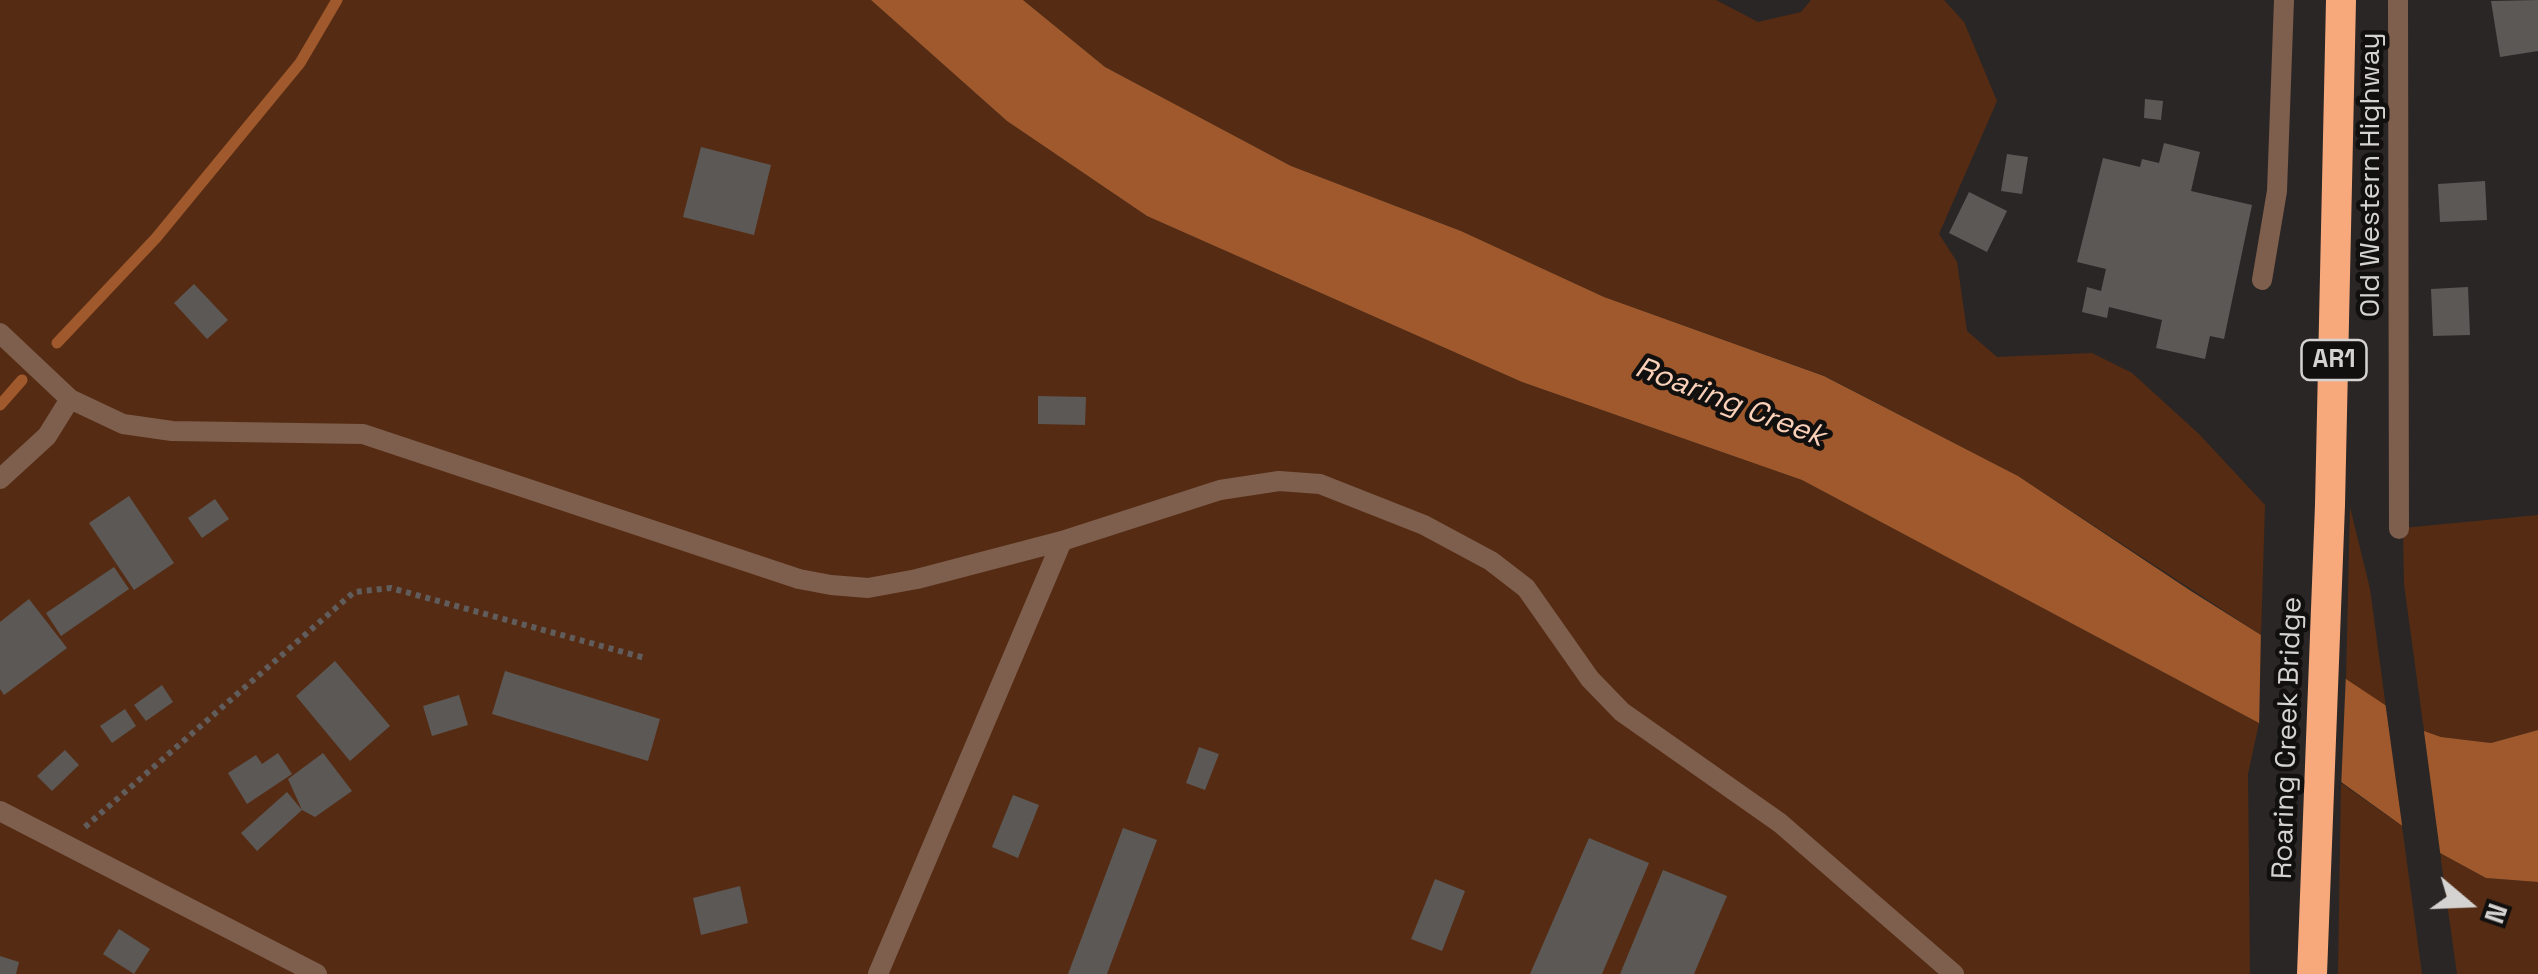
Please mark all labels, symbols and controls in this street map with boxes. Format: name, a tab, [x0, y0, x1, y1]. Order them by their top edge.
street label: Old Western Highway	[2354, 32, 2388, 318]
road number: AR1	[2302, 340, 2366, 380]
water label: Roaring Creek	[1630, 350, 1830, 456]
street label: Roaring Creek Bridge	[2266, 596, 2310, 880]
north arrow	[2418, 854, 2518, 954]
text: N	[2476, 899, 2516, 928]

